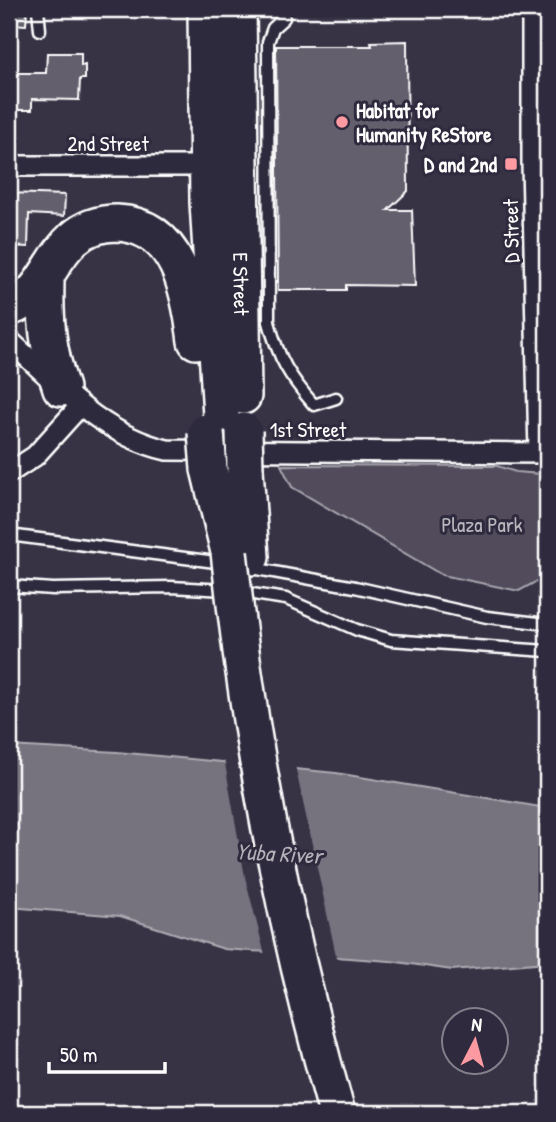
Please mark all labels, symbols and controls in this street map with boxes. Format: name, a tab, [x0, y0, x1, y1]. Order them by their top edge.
place label: Habitat for Humanity ReStore	[356, 96, 492, 150]
marker: Habitat for Humanity ReStore	[334, 114, 350, 130]
street label: 2nd Street	[67, 129, 149, 158]
place label: D and 2nd	[424, 150, 498, 179]
marker: D and 2nd	[503, 156, 519, 172]
street label: D Street	[496, 198, 526, 263]
street label: E Street	[227, 252, 256, 316]
street label: 1st Street	[270, 415, 347, 444]
park label: Plaza Park	[441, 510, 523, 539]
water label: Yuba River	[235, 835, 326, 871]
north arrow	[440, 1006, 510, 1076]
text: N	[470, 1011, 483, 1038]
scale bar	[49, 1031, 164, 1075]
text: 50 m	[60, 1040, 97, 1069]

